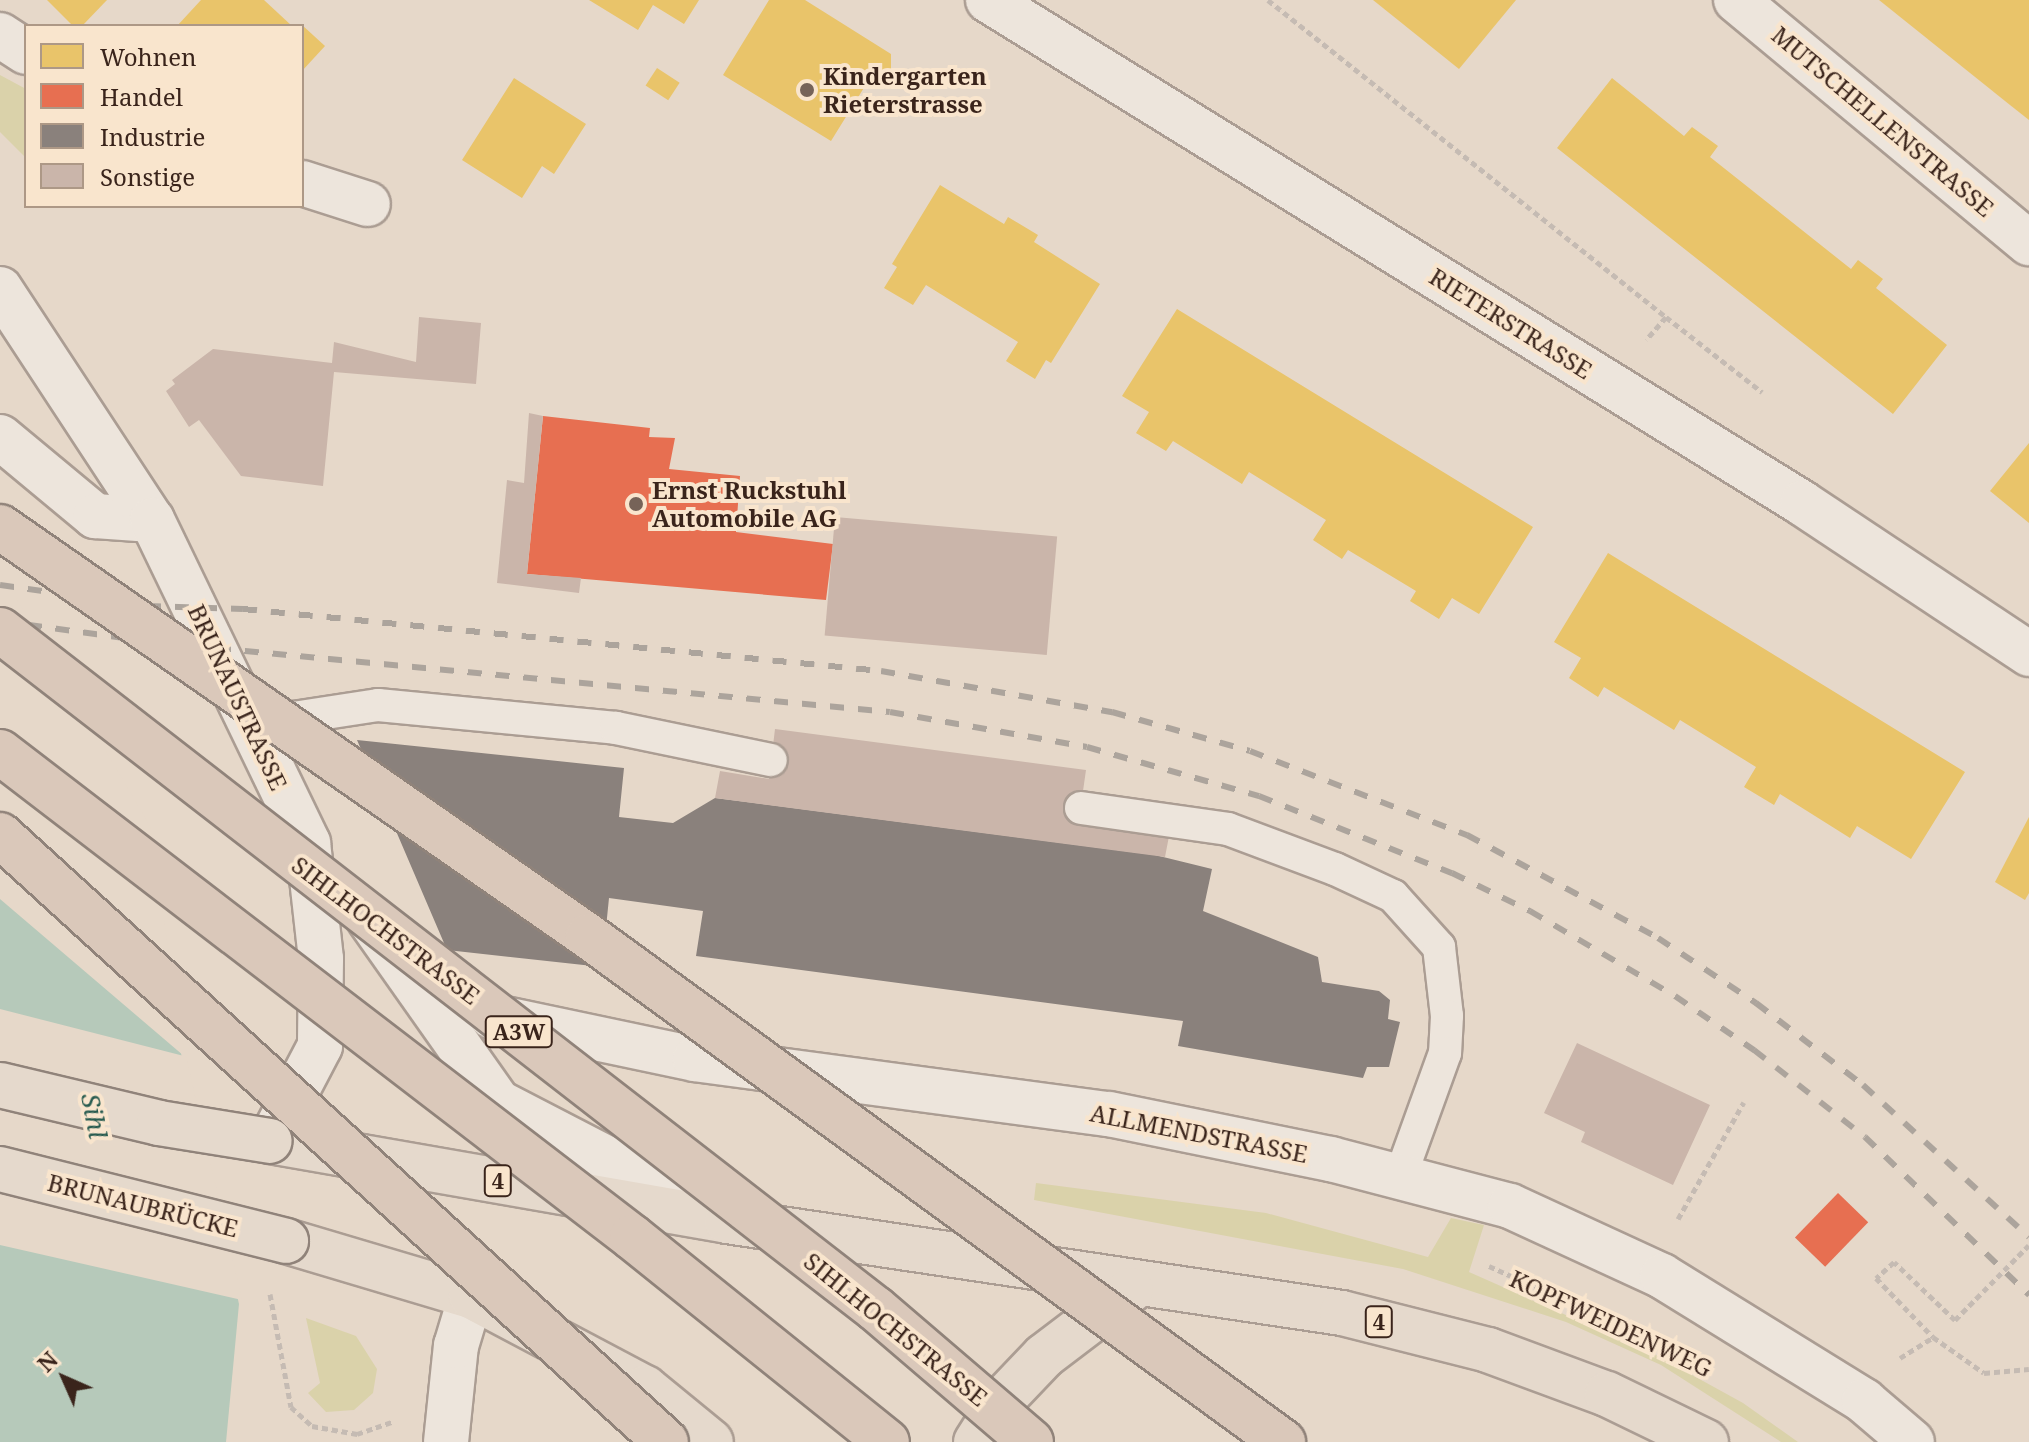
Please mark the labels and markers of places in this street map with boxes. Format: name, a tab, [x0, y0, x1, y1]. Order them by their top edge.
place label: Kindergarten Rieterstrasse	[823, 62, 987, 118]
marker: Kindergarten Rieterstrasse	[798, 81, 816, 99]
place label: Ernst Ruckstuhl Automobile AG	[652, 476, 846, 532]
marker: Ernst Ruckstuhl Automobile AG	[627, 495, 645, 513]

